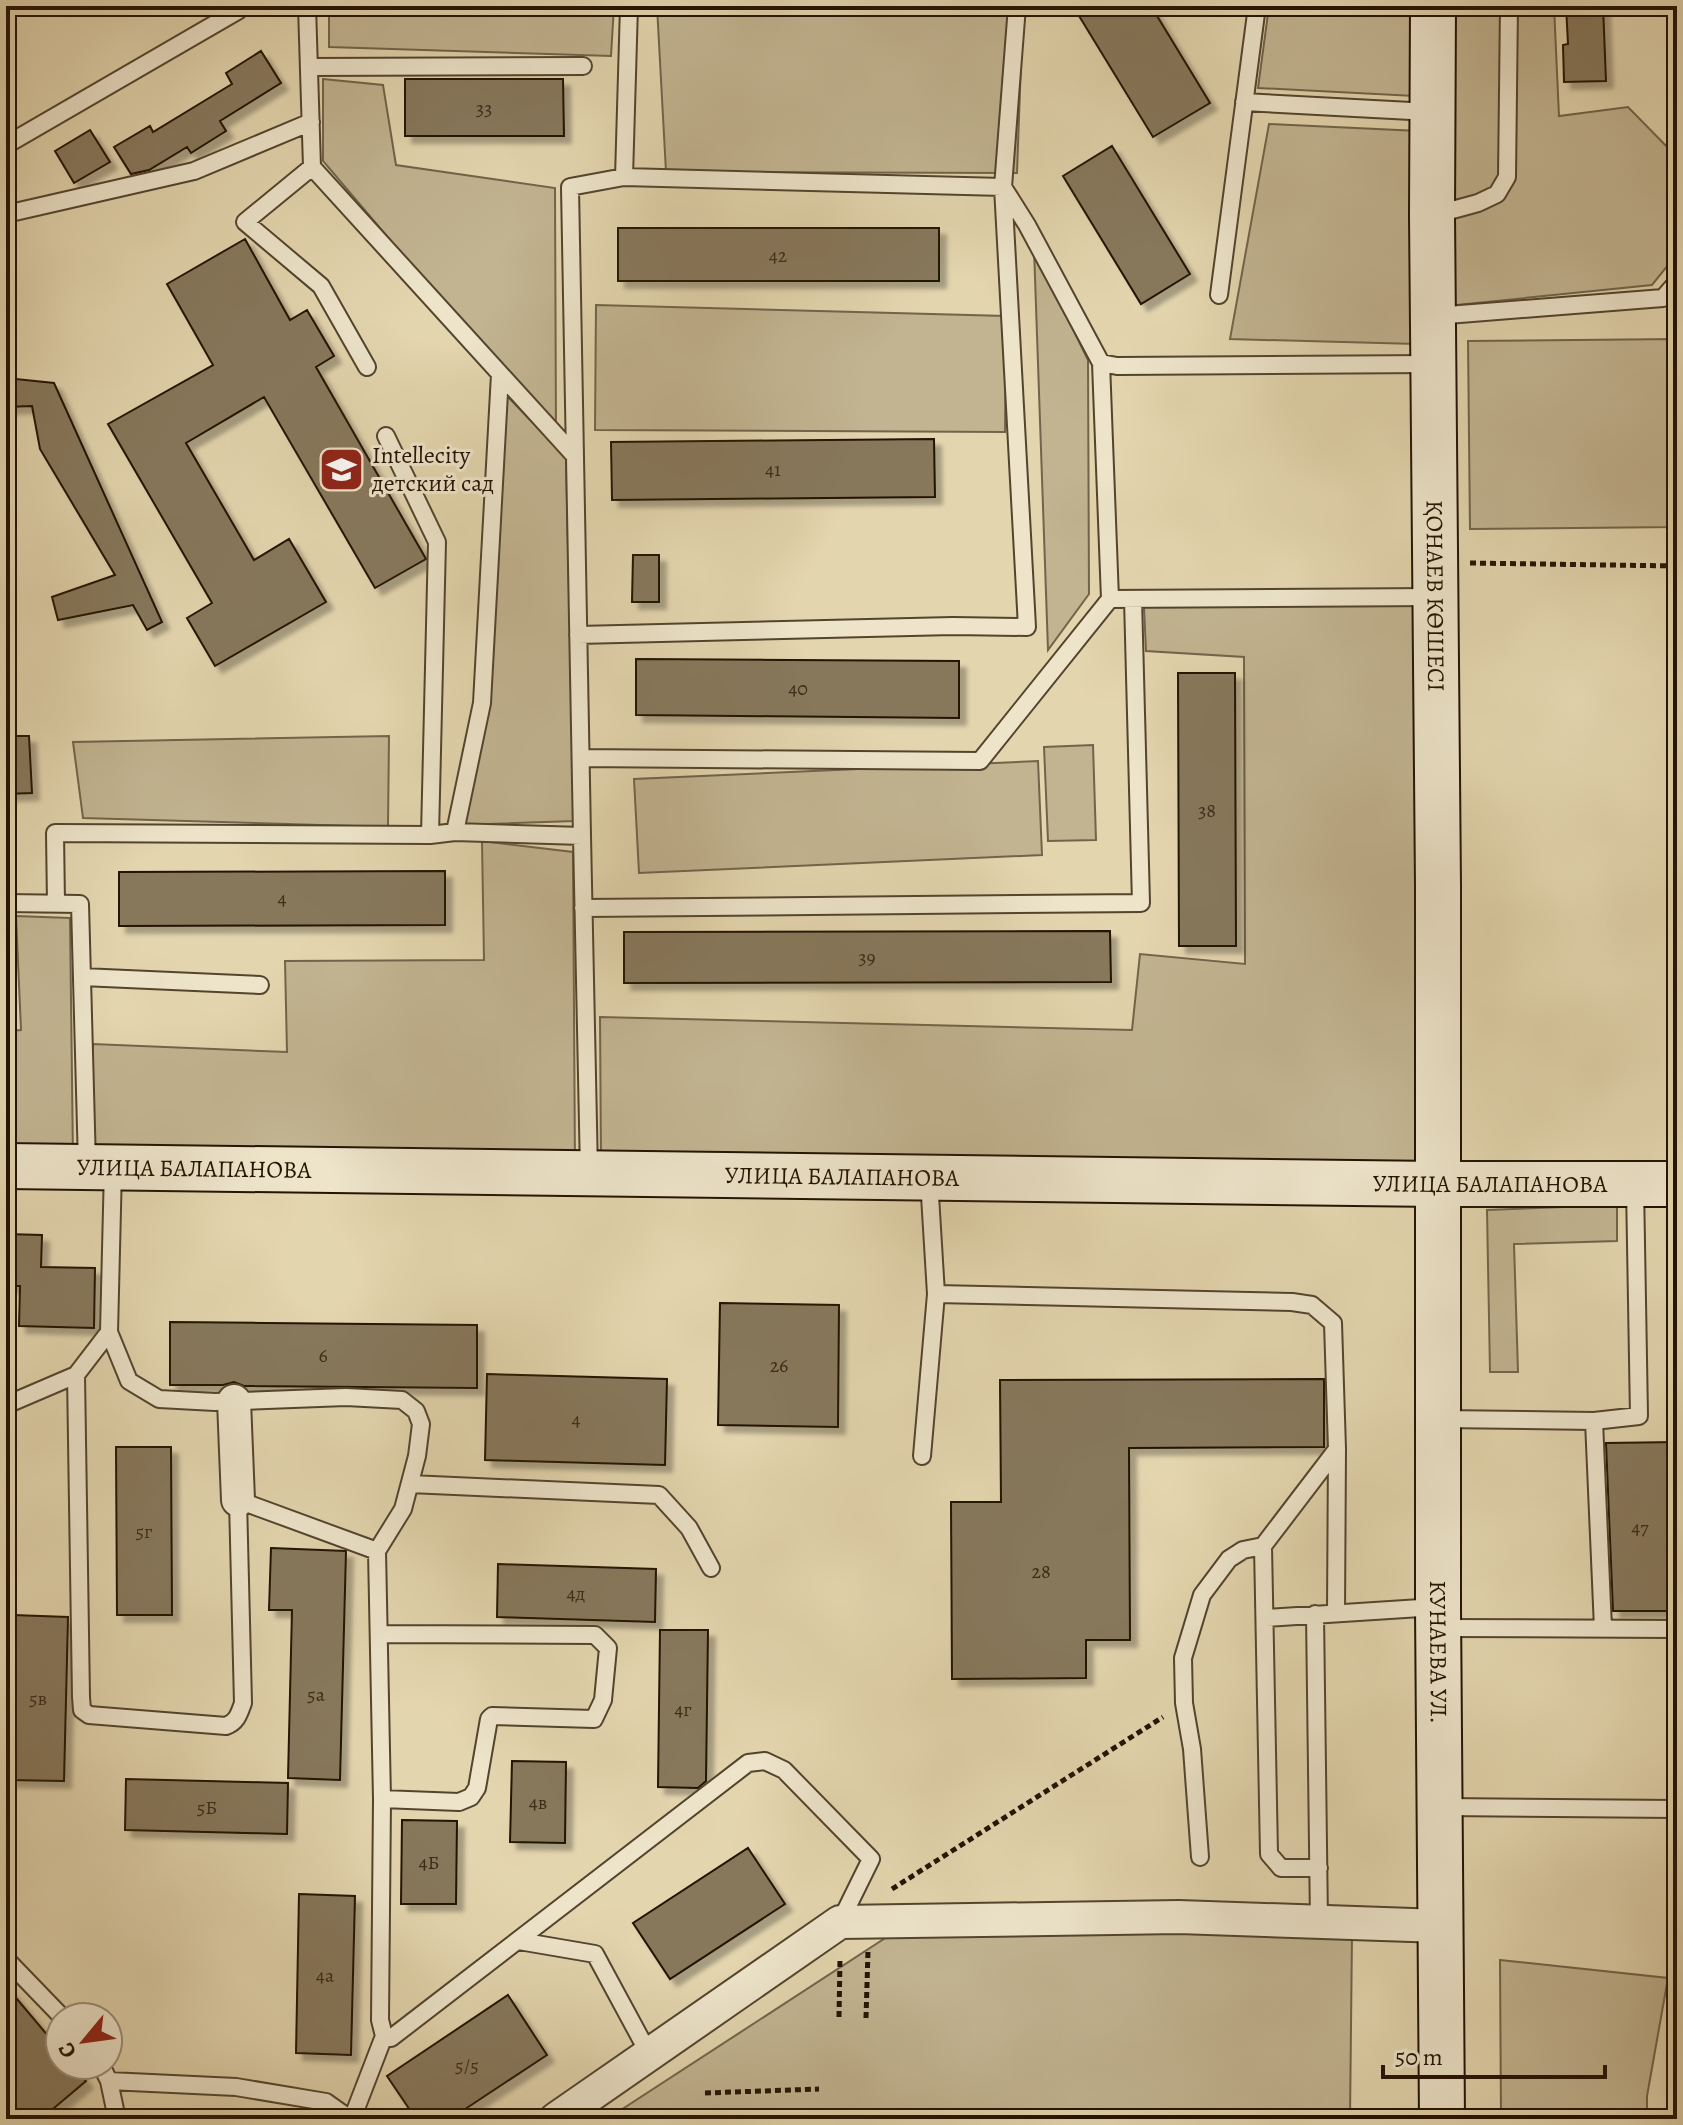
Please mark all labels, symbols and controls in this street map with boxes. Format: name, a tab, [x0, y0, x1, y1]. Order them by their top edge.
house number: 33	[476, 95, 492, 122]
house number: 42	[769, 242, 788, 269]
place label: Intellecity детский сад	[371, 439, 494, 499]
school or university icon: Intellecity детский сад	[317, 445, 365, 493]
house number: 41	[765, 456, 781, 483]
street label: ҚОНАЕВ КӨШЕСІ	[1419, 500, 1452, 692]
house number: 40	[788, 675, 808, 702]
house number: 38	[1198, 797, 1216, 824]
house number: 4	[277, 885, 287, 912]
house number: 39	[858, 944, 876, 971]
street label: УЛИЦА БАЛАПАНОВА	[76, 1151, 312, 1186]
street label: УЛИЦА БАЛАПАНОВА	[724, 1159, 960, 1194]
street label: УЛИЦА БАЛАПАНОВА	[1372, 1167, 1608, 1200]
house number: 6	[318, 1342, 328, 1369]
house number: 26	[770, 1352, 788, 1379]
house number: 4	[571, 1406, 581, 1433]
house number: 47	[1631, 1514, 1649, 1541]
house number: 5г	[136, 1518, 153, 1545]
house number: 28	[1031, 1558, 1051, 1585]
house number: 4д	[567, 1580, 586, 1607]
street label: КУНАЕВА УЛ.	[1422, 1580, 1455, 1724]
house number: 5а	[307, 1681, 326, 1708]
house number: 5в	[29, 1685, 47, 1712]
house number: 4г	[674, 1696, 692, 1723]
house number: 4в	[529, 1789, 547, 1816]
house number: 5Б	[197, 1794, 217, 1821]
house number: 4Б	[419, 1849, 439, 1876]
house number: 4а	[316, 1962, 335, 1989]
north arrow	[44, 2001, 124, 2081]
scale bar	[1383, 2029, 1605, 2079]
text: С	[51, 2037, 84, 2063]
text: 50 m	[1395, 2041, 1443, 2073]
house number: 5/5	[455, 2052, 479, 2079]

